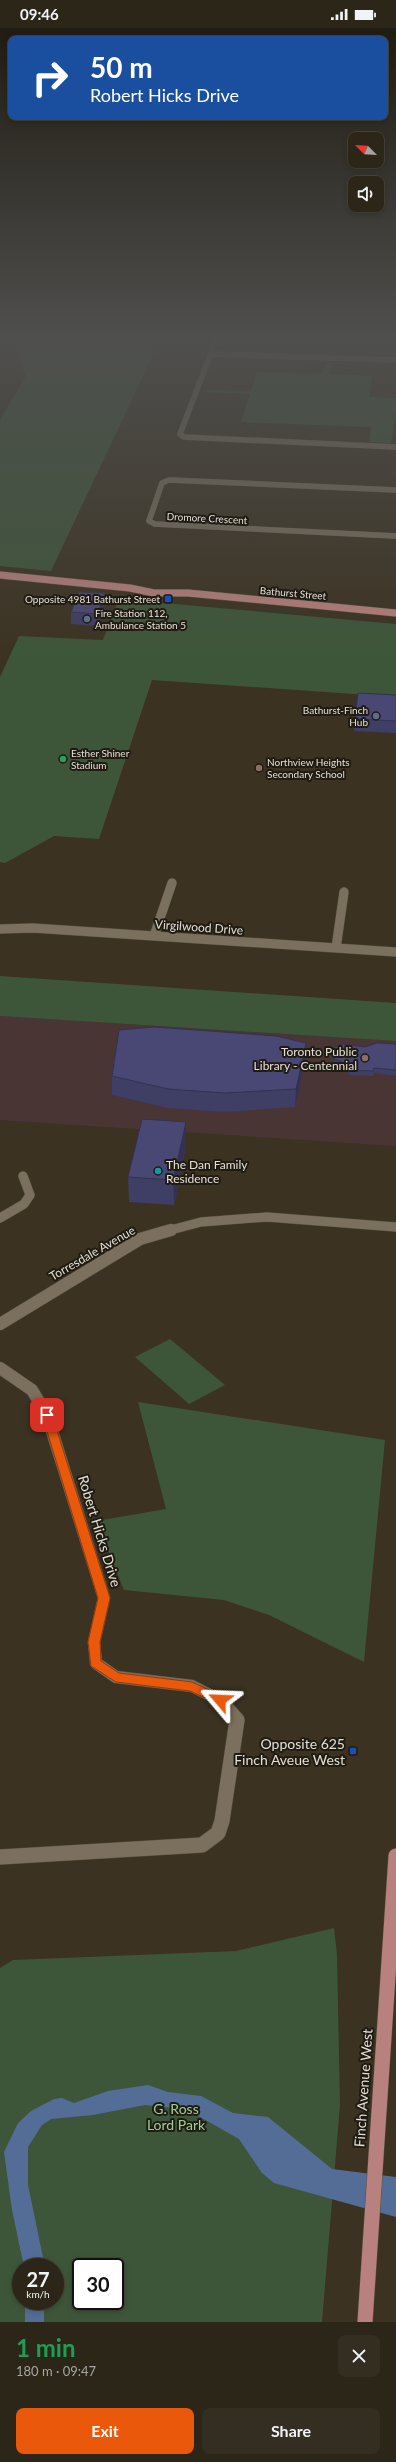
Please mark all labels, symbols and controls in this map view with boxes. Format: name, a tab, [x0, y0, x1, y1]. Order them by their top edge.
text: 09:46	[20, 5, 59, 23]
text: 50 m	[90, 50, 153, 84]
icon: right	[24, 52, 76, 104]
text: Robert Hicks Drive	[90, 84, 239, 106]
north arrow	[348, 132, 384, 168]
map controls	[348, 132, 384, 212]
button: sound	[348, 176, 384, 212]
street label: Dromore Crescent	[166, 510, 248, 526]
street label: Bathurst Street	[259, 584, 327, 602]
place label: Opposite 4981 Bathurst Street	[25, 593, 160, 605]
marker: Opposite 4981 Bathurst Street	[163, 594, 173, 604]
place label: Fire Station 112, Ambulance Station 5	[95, 607, 186, 631]
marker: Fire Station 112, Ambulance Station 5	[82, 614, 92, 624]
place label: Bathurst-Finch Hub	[303, 704, 368, 728]
marker: Bathurst-Finch Hub	[371, 711, 381, 721]
place label: Esther Shiner Stadium	[71, 747, 130, 771]
marker: Esther Shiner Stadium	[58, 754, 68, 764]
place label: Northview Heights Secondary School	[267, 756, 350, 780]
marker: Northview Heights Secondary School	[254, 763, 264, 773]
street label: Virgilwood Drive	[154, 916, 244, 938]
place label: Toronto Public Library - Centennial	[254, 1044, 357, 1073]
marker: Toronto Public Library - Centennial	[360, 1053, 370, 1063]
place label: The Dan Family Residence	[166, 1157, 248, 1186]
marker: The Dan Family Residence	[153, 1166, 163, 1176]
street label: Torresdale Avenue	[46, 1222, 138, 1284]
pin	[30, 1398, 64, 1432]
icon: arrive	[36, 1404, 58, 1426]
street label: Robert Hicks Drive	[75, 1473, 125, 1589]
position arrow	[199, 1679, 241, 1721]
place label: Opposite 625 Finch Aveue West	[234, 1735, 345, 1768]
marker: Opposite 625 Finch Aveue West	[348, 1746, 358, 1756]
street label: Finch Avenue West	[350, 2028, 376, 2148]
park label: G. Ross Lord Park	[147, 2100, 206, 2133]
speed limit sign: 30	[72, 2258, 124, 2310]
text: 27	[26, 2267, 50, 2291]
text: km/h	[26, 2288, 50, 2300]
text: 1 min	[16, 2333, 76, 2362]
button: close	[338, 2335, 380, 2377]
text: 180 m · 09:47	[16, 2363, 96, 2379]
button: Exit	[16, 2408, 194, 2454]
button: Share	[202, 2408, 380, 2454]

